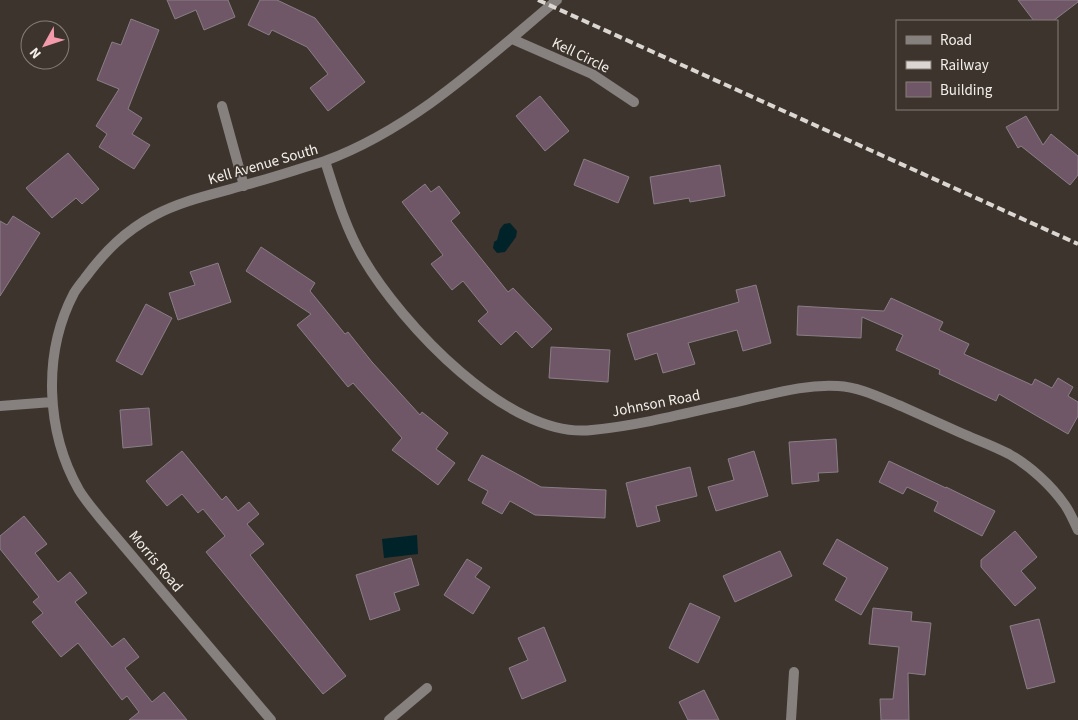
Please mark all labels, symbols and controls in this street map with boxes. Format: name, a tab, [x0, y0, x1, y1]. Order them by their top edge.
north arrow	[20, 20, 70, 70]
legend	[896, 20, 1058, 110]
text: Road	[940, 30, 972, 51]
street label: Kell Circle	[548, 32, 613, 78]
text: N	[25, 43, 46, 63]
text: Railway	[940, 55, 989, 76]
text: Building	[940, 80, 993, 101]
street label: Kell Avenue South	[206, 139, 321, 190]
street label: Johnson Road	[610, 385, 702, 422]
street label: Morris Road	[124, 526, 188, 597]

